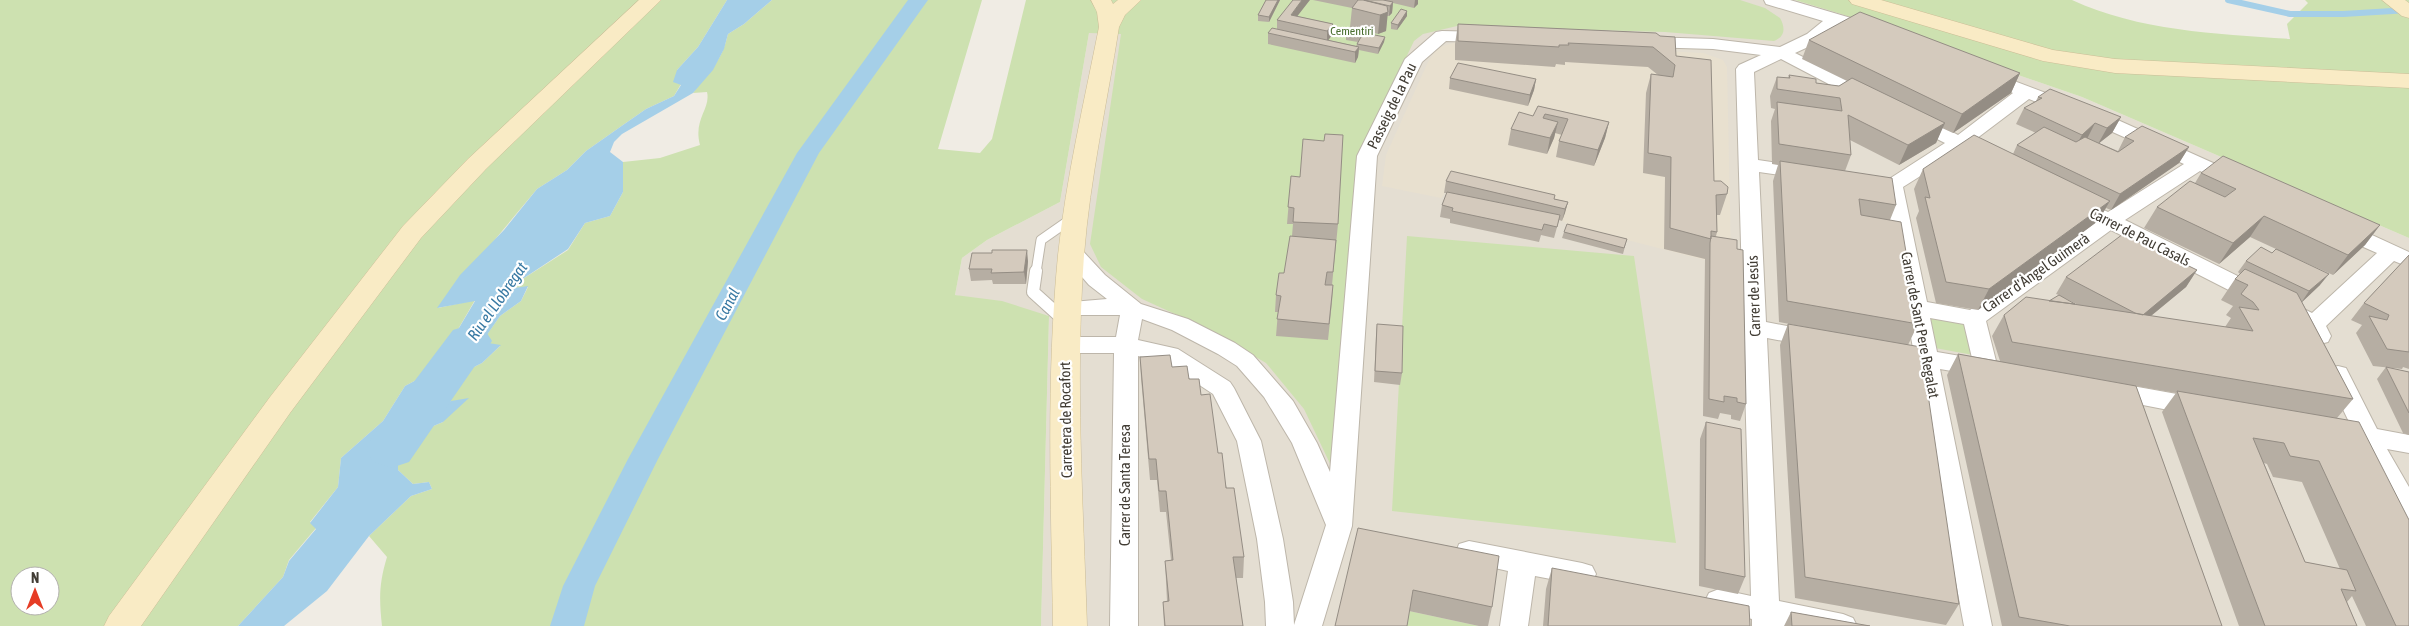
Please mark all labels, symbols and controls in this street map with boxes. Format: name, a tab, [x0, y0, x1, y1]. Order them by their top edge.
park label: Cementiri	[1330, 24, 1374, 38]
street label: Passeig de la Pau	[1363, 60, 1420, 152]
street label: Carrer de Pau Casals	[2087, 204, 2193, 269]
street label: Carrer d'Àngel Guimerà	[1979, 229, 2092, 316]
street label: Carrer de Sant Pere Regalat	[1898, 250, 1943, 400]
street label: Carrer de Jesús	[1744, 255, 1763, 337]
water label: Riu el Llobregat	[464, 258, 532, 344]
water label: Canal	[711, 285, 743, 323]
street label: Carretera de Rocafort	[1056, 362, 1075, 478]
street label: Carrer de Santa Teresa	[1116, 424, 1133, 546]
north arrow	[10, 566, 60, 616]
text: N	[31, 570, 39, 586]

